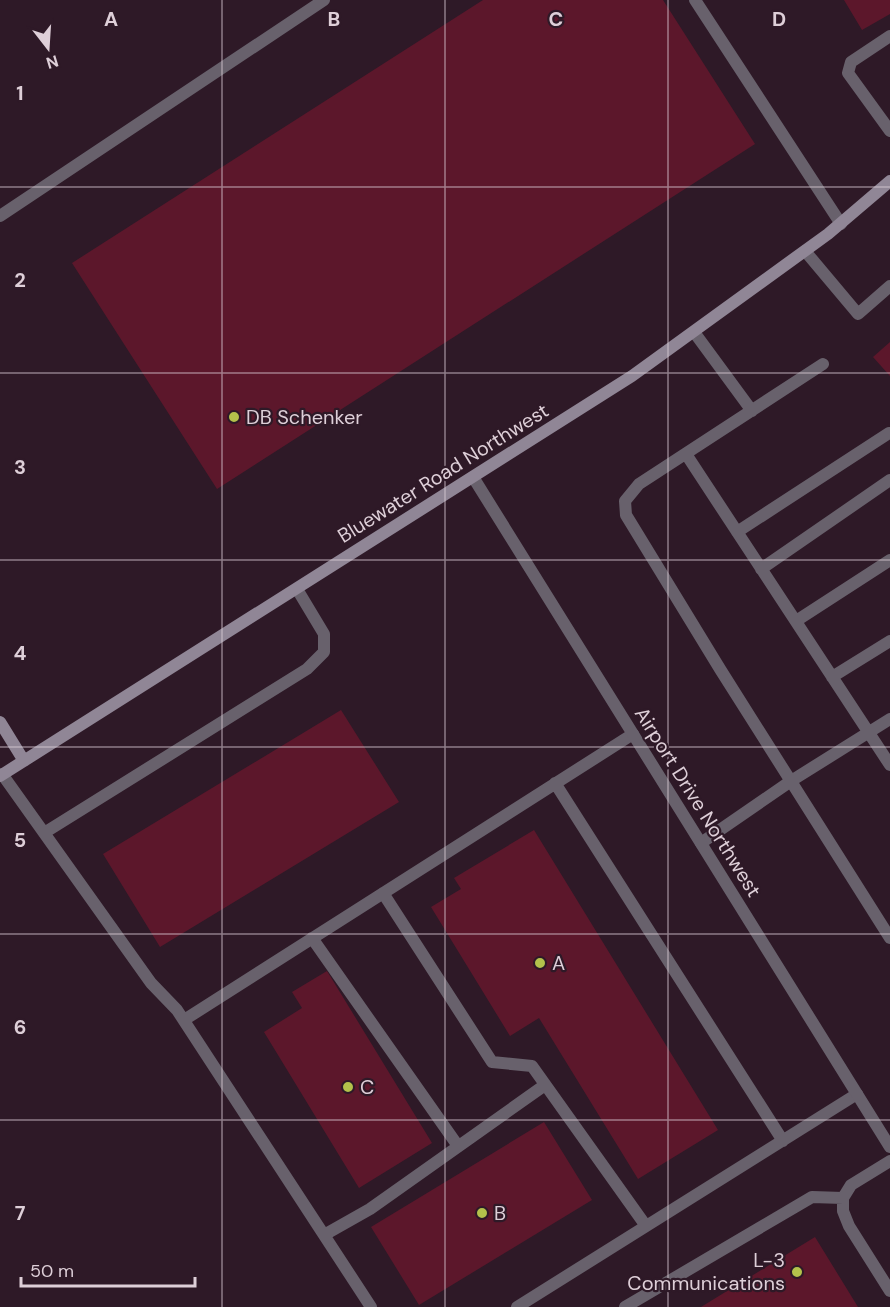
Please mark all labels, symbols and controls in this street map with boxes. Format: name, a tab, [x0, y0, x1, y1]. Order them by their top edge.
text: A	[104, 6, 118, 32]
text: B	[328, 6, 340, 32]
text: C	[549, 6, 563, 32]
text: D	[772, 6, 786, 32]
north arrow	[18, 18, 78, 78]
text: N	[44, 50, 61, 74]
text: 1	[16, 80, 24, 106]
text: 2	[14, 267, 26, 293]
street label: Bluewater Road Northwest	[333, 397, 554, 549]
place label: DB Schenker	[246, 404, 363, 430]
marker: DB Schenker	[227, 410, 241, 424]
text: 3	[14, 454, 26, 480]
text: 4	[14, 640, 27, 666]
street label: Airport Drive Northwest	[629, 702, 767, 902]
text: 5	[14, 827, 26, 853]
place label: A	[552, 950, 565, 976]
marker: A	[533, 956, 547, 970]
text: 6	[14, 1014, 26, 1040]
place label: C	[360, 1074, 374, 1100]
marker: C	[341, 1080, 355, 1094]
text: 7	[15, 1200, 26, 1226]
place label: B	[494, 1200, 506, 1226]
marker: B	[475, 1206, 489, 1220]
place label: L-3 Communications	[627, 1247, 785, 1296]
scale bar	[21, 1250, 195, 1288]
text: 50 m	[30, 1259, 74, 1283]
marker: L-3 Communications	[790, 1265, 804, 1279]

